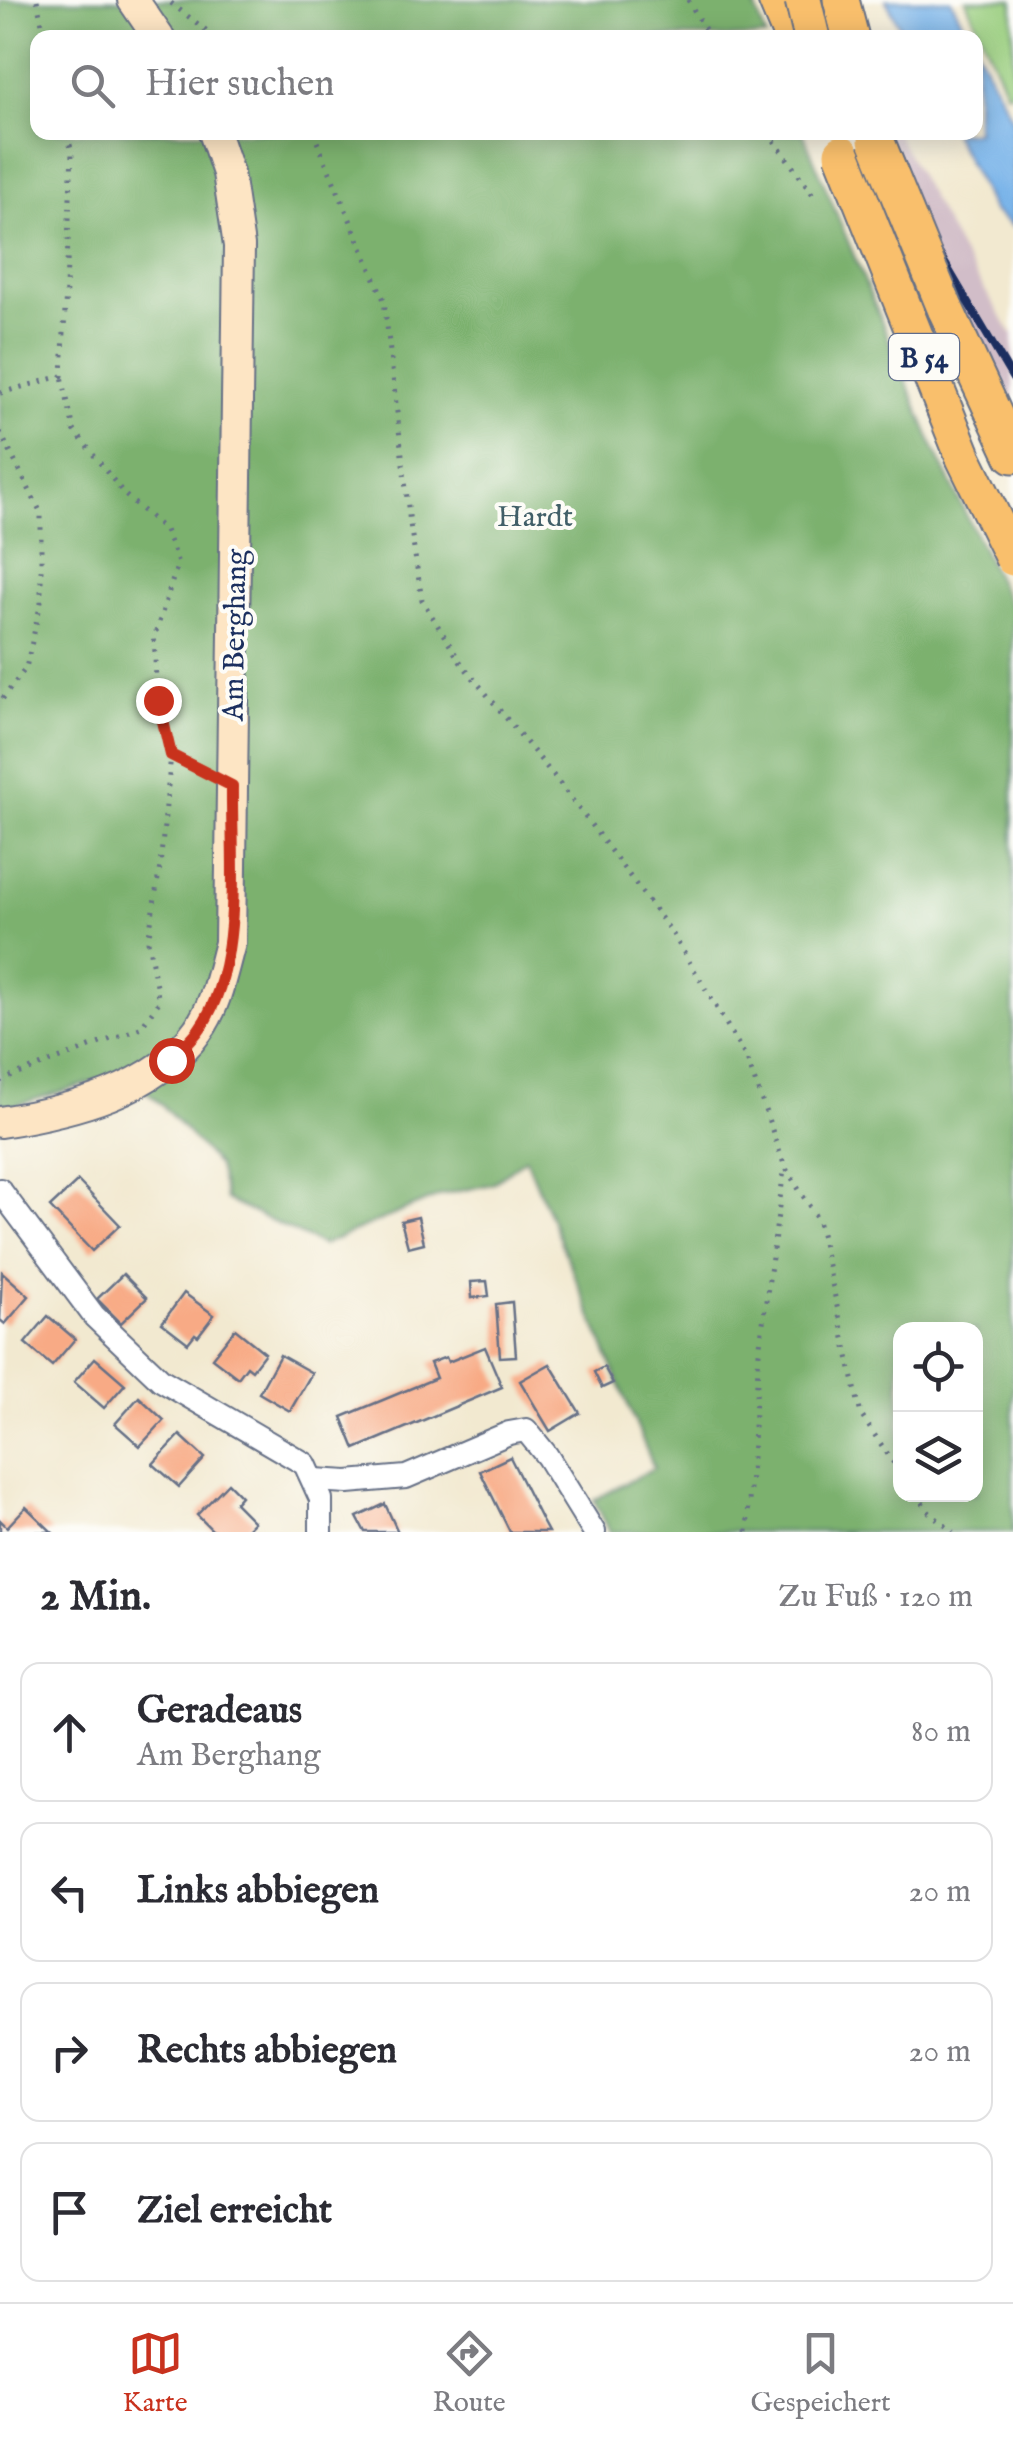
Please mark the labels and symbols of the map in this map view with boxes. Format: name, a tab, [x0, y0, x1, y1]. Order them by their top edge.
road number: B 54	[889, 334, 959, 380]
park label: Hardt	[497, 499, 573, 537]
street label: Am Berghang	[215, 548, 257, 722]
route end	[136, 678, 182, 724]
route start	[149, 1038, 195, 1084]

